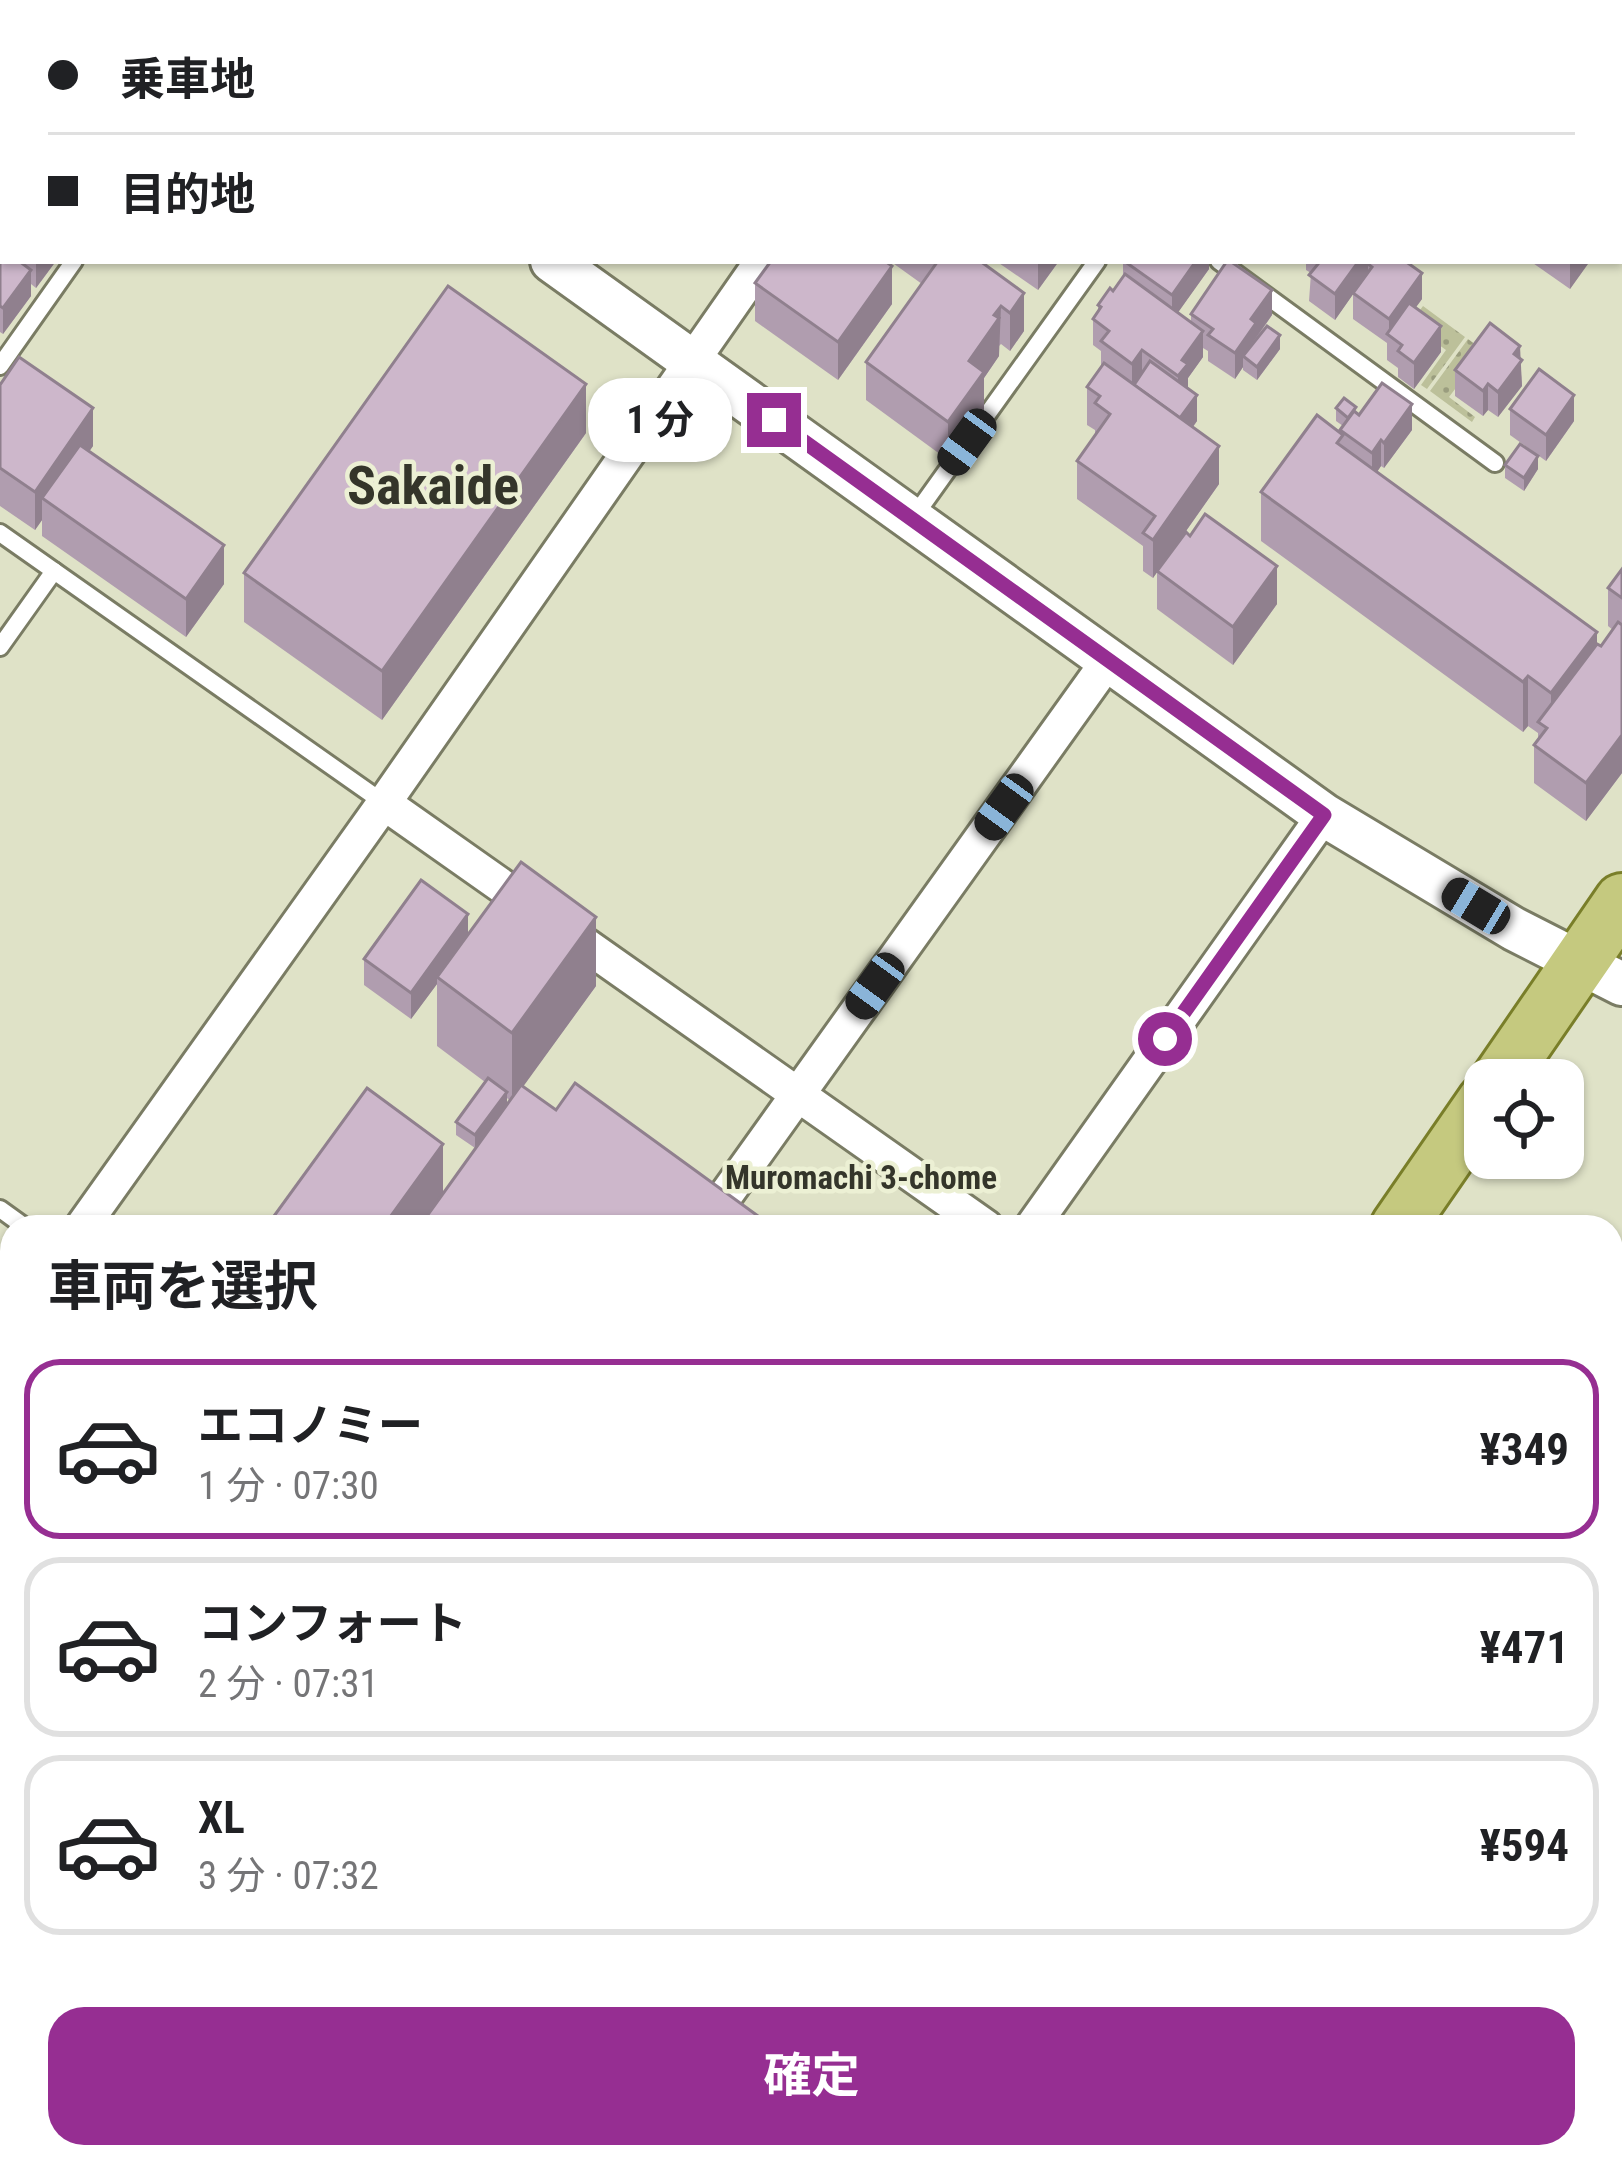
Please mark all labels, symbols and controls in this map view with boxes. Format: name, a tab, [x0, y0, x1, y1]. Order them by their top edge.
text: 乗車地	[120, 53, 255, 106]
text: 目的地	[120, 168, 255, 221]
callout: 1 分	[588, 378, 732, 462]
route end	[747, 393, 801, 447]
text: 1 分	[626, 397, 694, 443]
car	[931, 402, 1003, 482]
district label: Sakaide	[347, 454, 519, 517]
car	[968, 767, 1040, 847]
car	[1436, 872, 1516, 940]
car	[839, 946, 911, 1026]
route start	[1138, 1012, 1192, 1066]
map controls	[1464, 1059, 1584, 1179]
button: locate	[1464, 1059, 1584, 1179]
district label: Muromachi 3-chome	[725, 1158, 997, 1197]
text: 車両を選択	[48, 1255, 318, 1318]
icon: car	[54, 1395, 162, 1503]
text: エコノミー	[198, 1399, 423, 1452]
text: ¥349	[1479, 1423, 1569, 1476]
text: 1 分 · 07:30	[198, 1463, 379, 1509]
icon: car	[54, 1593, 162, 1701]
text: コンフォート	[198, 1597, 467, 1650]
text: ¥471	[1479, 1621, 1569, 1674]
text: 2 分 · 07:31	[198, 1661, 379, 1707]
icon: car	[54, 1791, 162, 1899]
text: XL	[198, 1791, 245, 1844]
text: ¥594	[1479, 1819, 1569, 1872]
text: 3 分 · 07:32	[198, 1853, 379, 1899]
button: 確定	[48, 2007, 1575, 2145]

